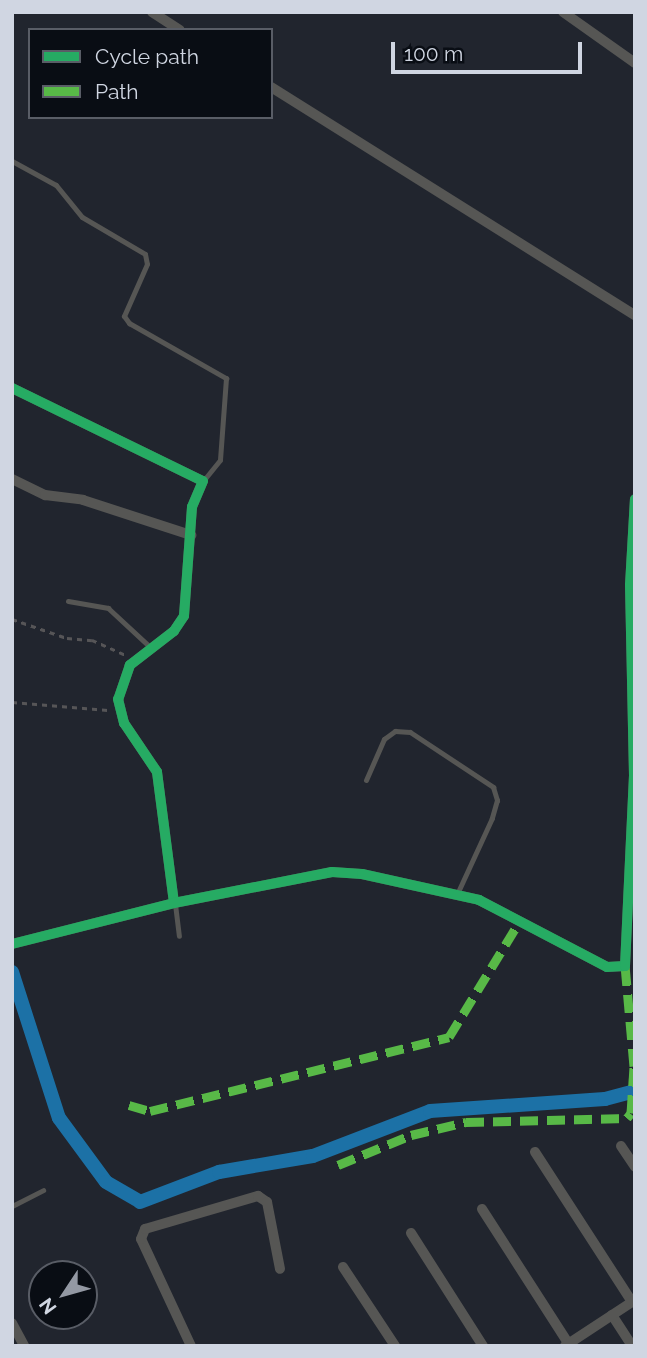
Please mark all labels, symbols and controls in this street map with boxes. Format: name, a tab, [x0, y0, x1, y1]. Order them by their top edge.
legend	[28, 28, 273, 119]
scale bar	[395, 28, 586, 72]
text: 100 m	[404, 41, 463, 66]
text: Cycle path	[95, 44, 199, 69]
text: Path	[95, 79, 139, 104]
north arrow	[28, 1260, 98, 1330]
text: N	[34, 1294, 61, 1318]

